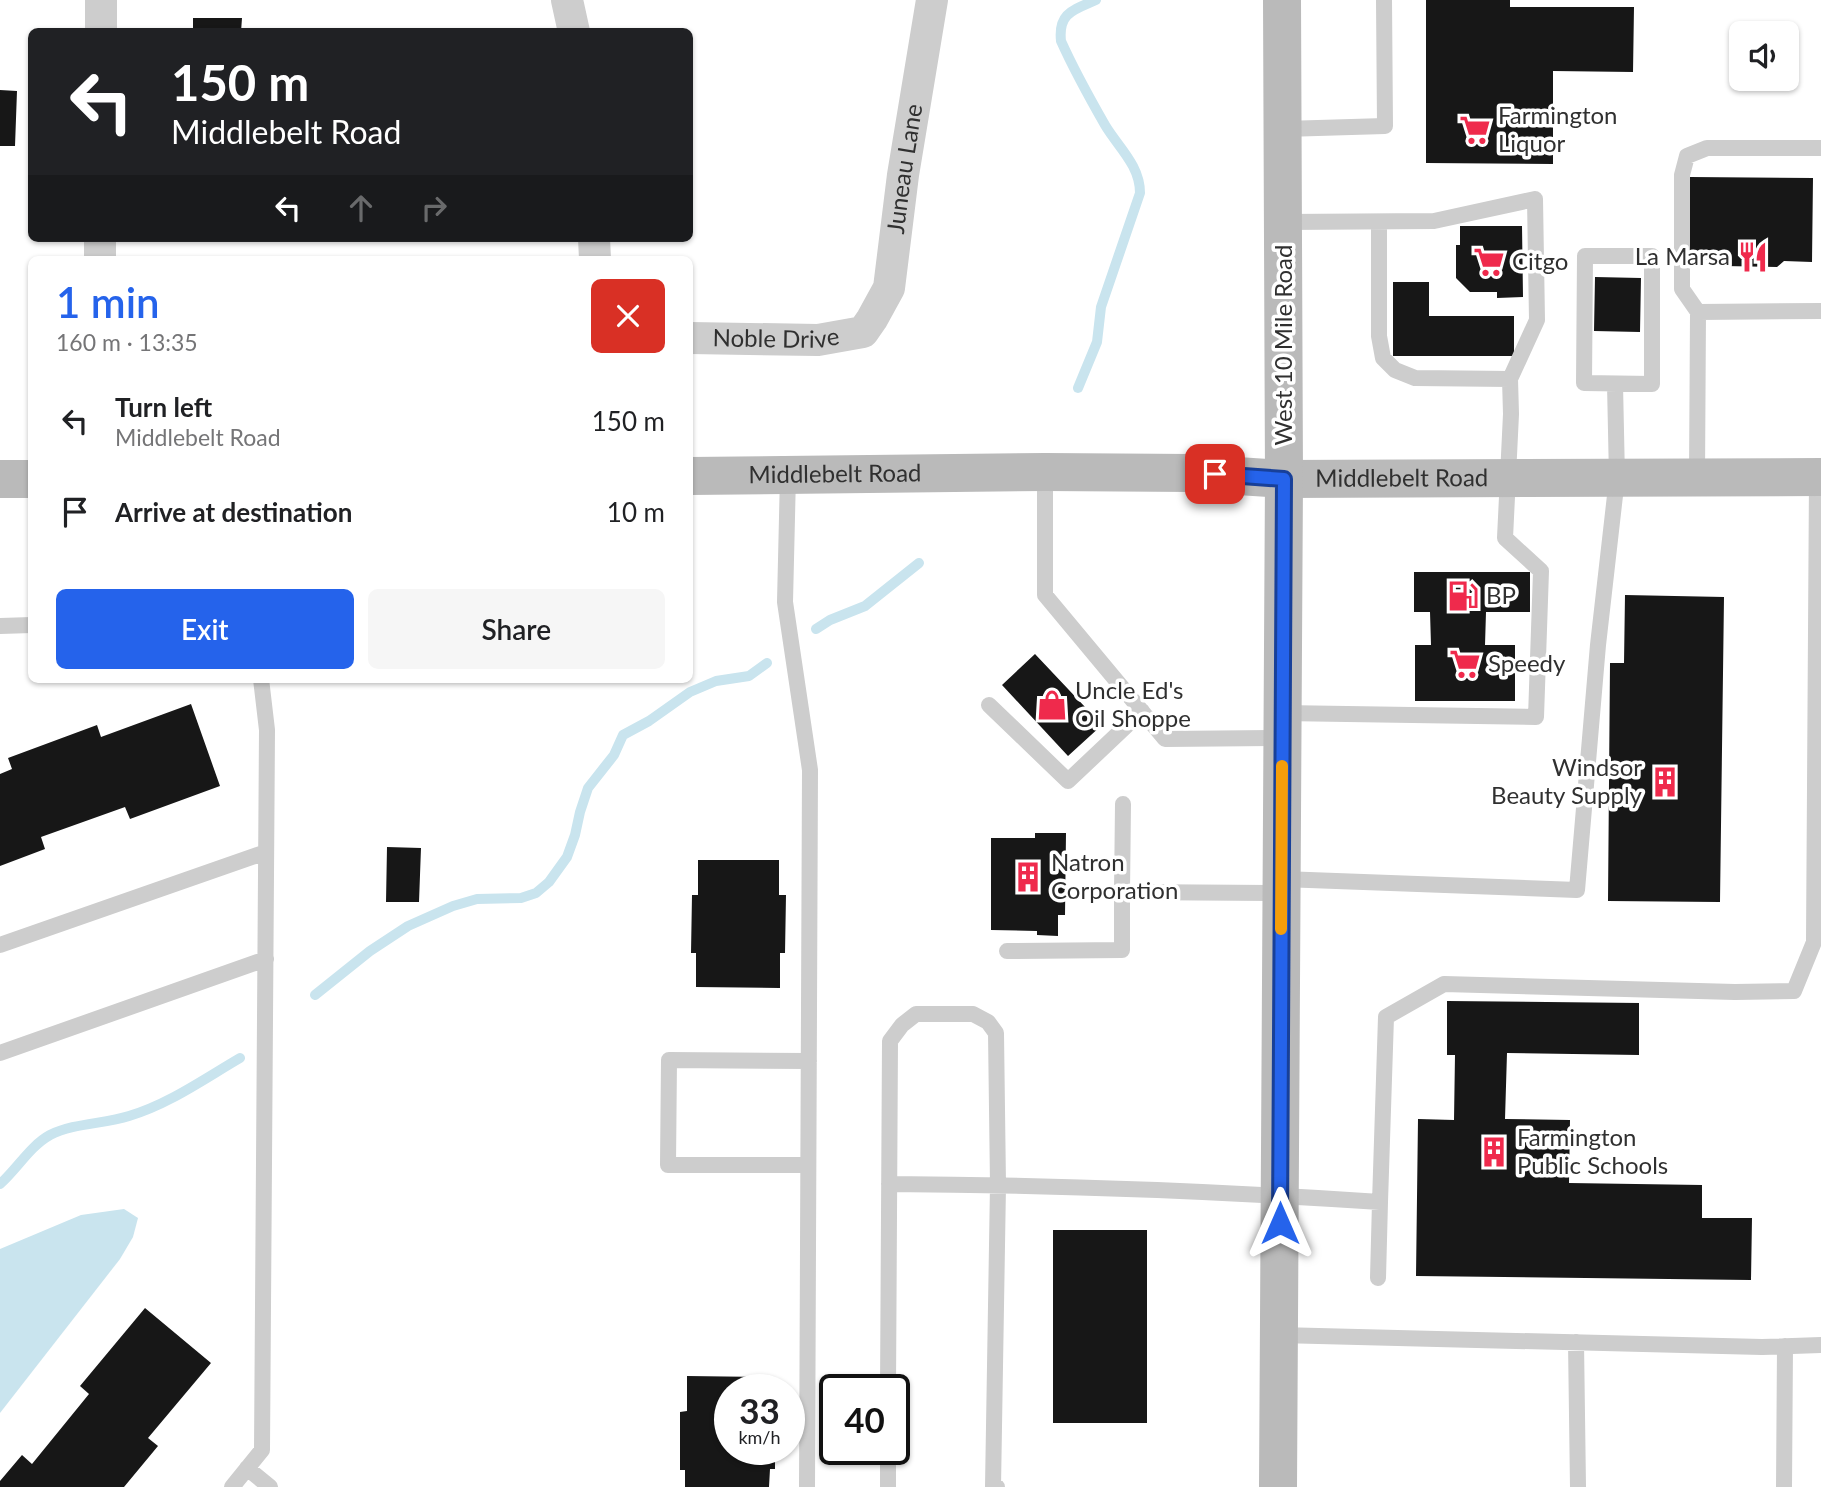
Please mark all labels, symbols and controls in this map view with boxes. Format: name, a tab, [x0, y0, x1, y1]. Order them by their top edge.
map controls	[1729, 21, 1799, 91]
button: sound	[1729, 21, 1799, 91]
text: 150 m	[171, 53, 309, 111]
icon: left	[56, 56, 147, 147]
place label: Farmington Liquor	[1498, 100, 1617, 157]
street label: Juneau Lane	[880, 102, 928, 235]
text: Middlebelt Road	[171, 112, 401, 151]
supermarket icon: Farmington Liquor	[1458, 113, 1492, 147]
icon: left	[269, 189, 307, 227]
icon: ahead	[342, 189, 380, 227]
icon: right	[415, 189, 453, 227]
restaurant icon: La Marsa	[1736, 240, 1770, 274]
place label: La Marsa	[1635, 241, 1730, 270]
street label: West 10 Mile Road	[1268, 245, 1297, 445]
supermarket icon: Citgo	[1472, 245, 1506, 279]
place label: Citgo	[1512, 246, 1568, 275]
text: 1 min	[56, 277, 160, 327]
button: close	[591, 279, 665, 353]
street label: Noble Drive	[712, 321, 841, 353]
text: 160 m · 13:35	[56, 328, 198, 356]
text: Turn left	[115, 391, 212, 423]
icon: left	[56, 402, 94, 440]
text: 150 m	[592, 405, 665, 437]
text: Middlebelt Road	[115, 423, 281, 451]
pin	[1185, 444, 1245, 504]
icon: arrive	[1196, 455, 1234, 493]
street label: Middlebelt Road	[748, 457, 922, 488]
street label: Middlebelt Road	[1315, 462, 1488, 492]
icon: arrive	[56, 493, 94, 531]
text: Arrive at destination	[115, 496, 352, 528]
text: 10 m	[607, 496, 665, 528]
fuel station icon: BP	[1446, 579, 1480, 613]
place label: BP	[1486, 580, 1516, 609]
button: Exit	[56, 589, 354, 669]
button: Share	[368, 589, 665, 669]
supermarket icon: Speedy	[1448, 647, 1482, 681]
place label: Speedy	[1488, 648, 1566, 677]
place label: Uncle Ed's Oil Shoppe	[1075, 675, 1191, 732]
shop icon: Uncle Ed's Oil Shoppe	[1035, 688, 1069, 722]
place label: Windsor Beauty Supply	[1491, 752, 1643, 809]
building icon: Windsor Beauty Supply	[1648, 765, 1682, 799]
place label: Natron Corporation	[1051, 847, 1178, 904]
building icon: Natron Corporation	[1011, 860, 1045, 894]
place label: Farmington Public Schools	[1517, 1122, 1668, 1179]
building icon: Farmington Public Schools	[1477, 1135, 1511, 1169]
position arrow	[1243, 1186, 1317, 1260]
speed limit sign: 40	[819, 1374, 910, 1465]
text: 33	[739, 1389, 780, 1431]
text: km/h	[738, 1426, 781, 1448]

